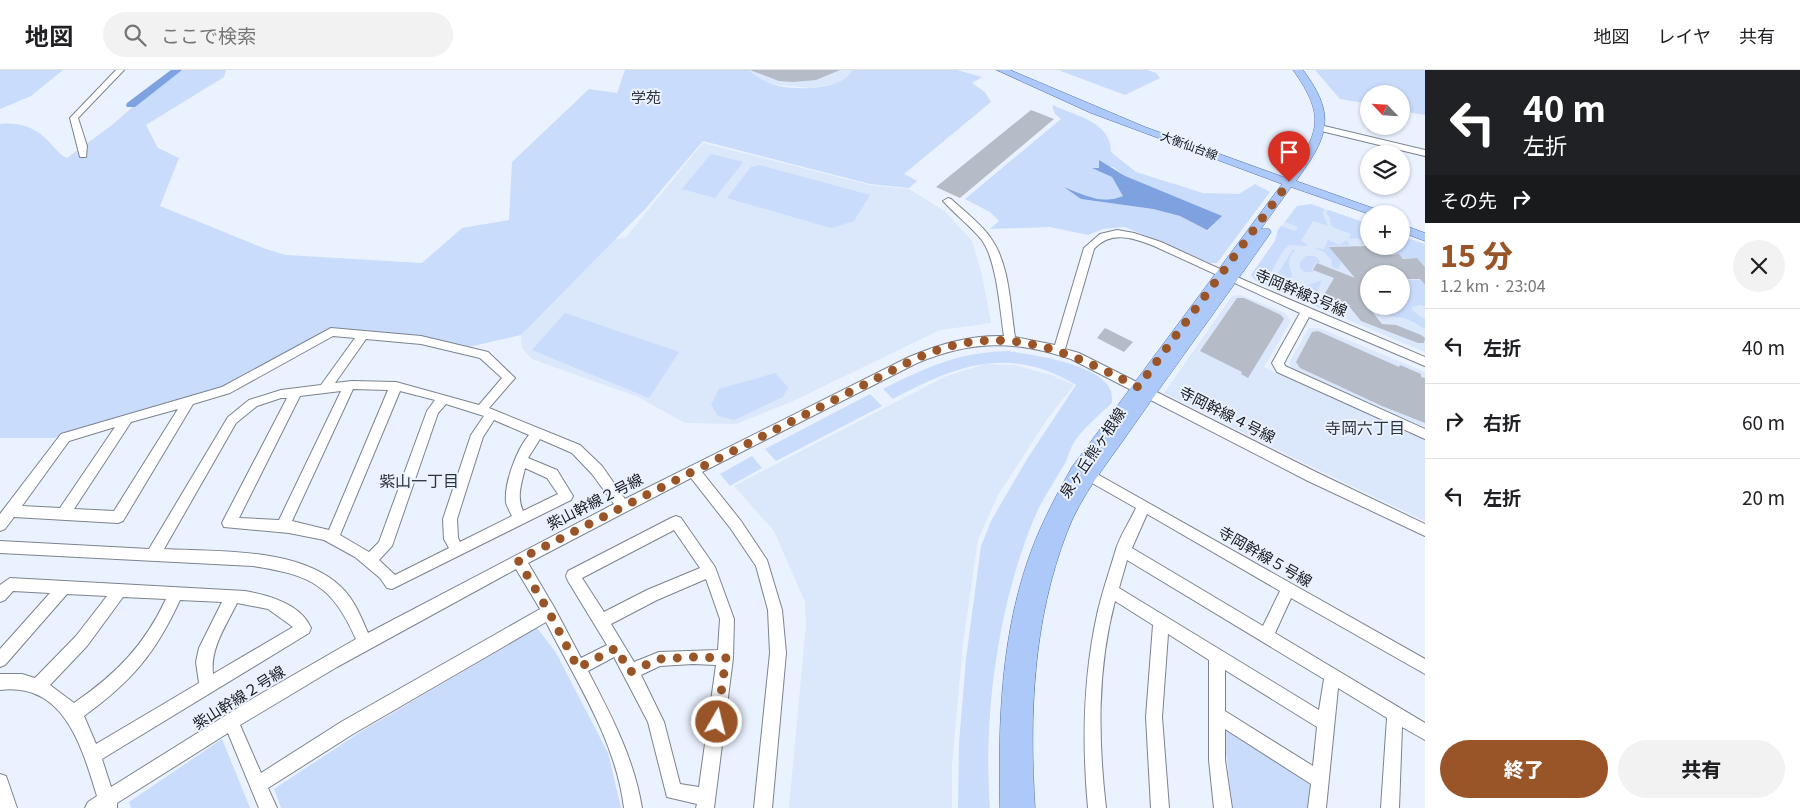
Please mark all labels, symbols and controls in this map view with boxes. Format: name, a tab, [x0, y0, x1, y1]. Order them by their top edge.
search box	[103, 12, 453, 57]
text: 地図	[25, 17, 73, 52]
icon: search	[121, 21, 149, 49]
text: ここで検索	[161, 21, 256, 48]
text: 地図	[1594, 22, 1630, 48]
text: レイヤ	[1658, 22, 1711, 48]
text: 共有	[1739, 22, 1775, 48]
text: 40 m	[1523, 81, 1606, 132]
north arrow	[1360, 85, 1410, 135]
map controls	[1360, 85, 1410, 315]
district label: 学苑	[631, 86, 661, 107]
icon: left	[1440, 90, 1505, 155]
street label: 大衡仙台線	[1158, 126, 1221, 163]
text: 左折	[1523, 128, 1567, 160]
pin	[1268, 131, 1310, 182]
icon: arrive	[1275, 138, 1303, 166]
button: layers	[1360, 145, 1410, 195]
icon: right	[1507, 185, 1535, 213]
text: その先	[1440, 186, 1497, 213]
button: +	[1360, 205, 1410, 255]
text: 15 分	[1440, 232, 1513, 276]
button: close	[1733, 240, 1785, 292]
street label: 寺岡幹線3号線	[1252, 263, 1351, 320]
button: −	[1360, 265, 1410, 315]
text: 1.2 km · 23:04	[1440, 273, 1546, 297]
icon: left	[1440, 332, 1468, 360]
text: 左折	[1483, 333, 1521, 360]
text: 40 m	[1742, 333, 1785, 360]
street label: 寺岡幹線４号線	[1176, 380, 1279, 447]
street label: 泉ヶ丘熊ヶ根線	[1054, 403, 1130, 502]
icon: right	[1440, 407, 1468, 435]
text: 右折	[1483, 408, 1521, 435]
text: 60 m	[1742, 408, 1785, 435]
district label: 寺岡六丁目	[1325, 415, 1405, 439]
street label: 紫山幹線２号線	[543, 467, 646, 534]
district label: 紫山一丁目	[379, 468, 459, 492]
icon: left	[1440, 482, 1468, 510]
text: 左折	[1483, 483, 1521, 510]
text: 20 m	[1742, 483, 1785, 510]
street label: 寺岡幹線５号線	[1215, 520, 1316, 591]
street label: 紫山幹線２号線	[188, 660, 288, 733]
position arrow	[690, 695, 742, 747]
button: 終了	[1440, 740, 1608, 798]
button: 共有	[1618, 740, 1785, 798]

